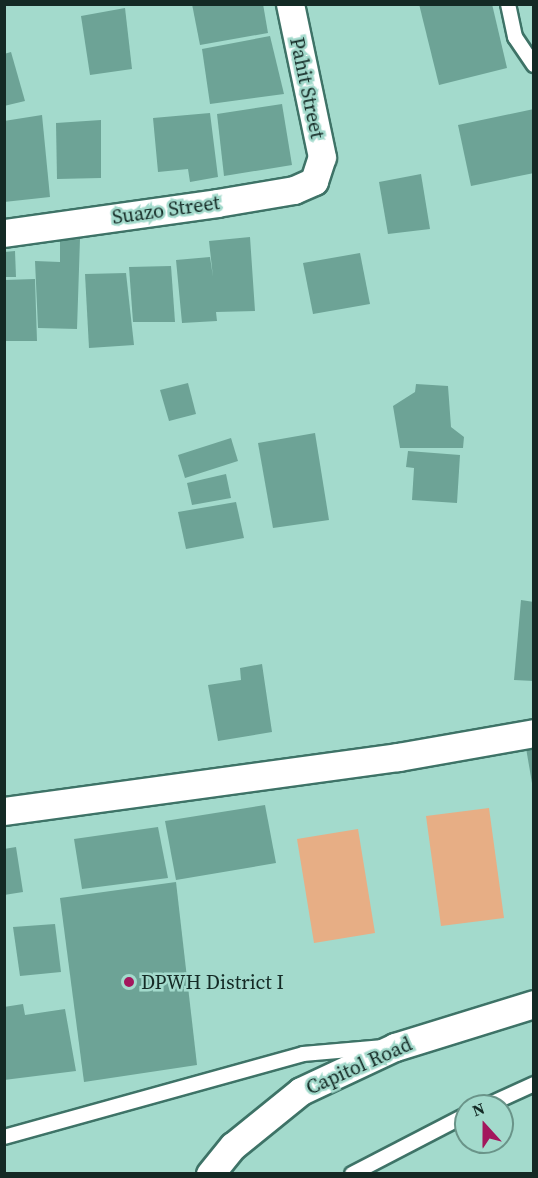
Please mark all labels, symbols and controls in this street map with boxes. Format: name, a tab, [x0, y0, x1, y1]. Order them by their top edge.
street label: Pahit Street	[285, 35, 329, 141]
street label: Suazo Street	[111, 191, 221, 229]
place label: DPWH District I	[141, 970, 284, 994]
marker: DPWH District I	[122, 975, 136, 989]
street label: Capitol Road	[302, 1032, 416, 1100]
north arrow	[454, 1094, 514, 1154]
text: N	[469, 1097, 488, 1121]

